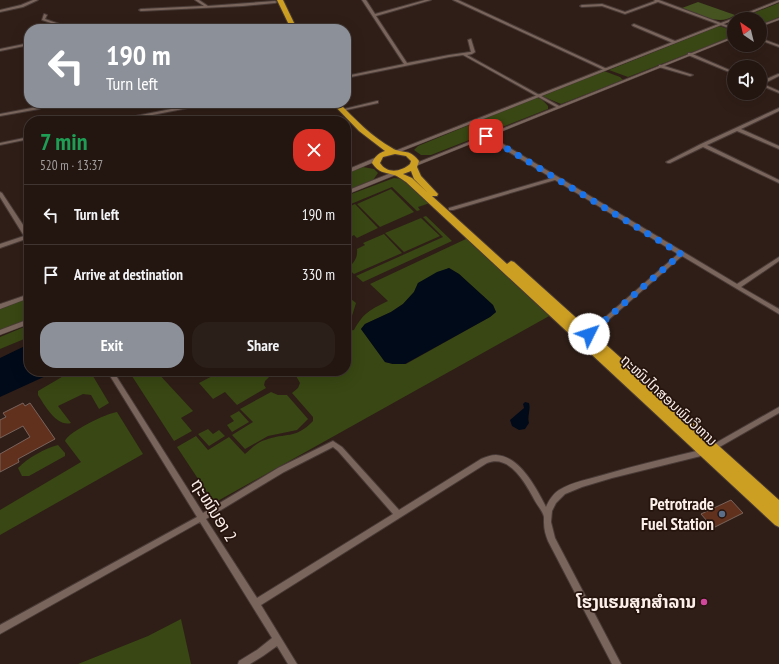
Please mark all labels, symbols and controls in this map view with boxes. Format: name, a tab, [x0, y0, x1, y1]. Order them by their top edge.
north arrow	[727, 12, 767, 52]
map controls	[727, 12, 767, 100]
text: 190 m	[106, 36, 170, 73]
icon: left	[40, 40, 92, 92]
button: sound	[727, 60, 767, 100]
text: Turn left	[106, 72, 158, 95]
pin	[469, 119, 503, 153]
icon: arrive	[475, 125, 497, 147]
text: 7 min	[40, 126, 87, 157]
button: close	[293, 129, 335, 171]
text: 520 m · 13:37	[40, 157, 103, 174]
icon: left	[40, 204, 62, 226]
text: Turn left	[74, 205, 119, 224]
text: 190 m	[302, 205, 335, 224]
icon: arrive	[40, 264, 62, 286]
text: Arrive at destination	[74, 265, 183, 284]
text: 330 m	[302, 265, 335, 284]
position arrow	[568, 313, 610, 355]
button: Exit	[40, 322, 184, 368]
button: Share	[192, 322, 335, 368]
street label: ຖະໜົນໄກສອນພົມວິຫານ	[617, 351, 721, 449]
street label: ຖະໜົນອາ 2	[186, 474, 242, 546]
place label: Petrotrade Fuel Station	[641, 493, 714, 535]
marker: Petrotrade Fuel Station	[717, 509, 727, 519]
place label: ໂຮງແຮມສຸກສໍາລານ	[575, 591, 696, 613]
marker: ໂຮງແຮມສຸກສໍາລານ	[699, 597, 709, 607]

